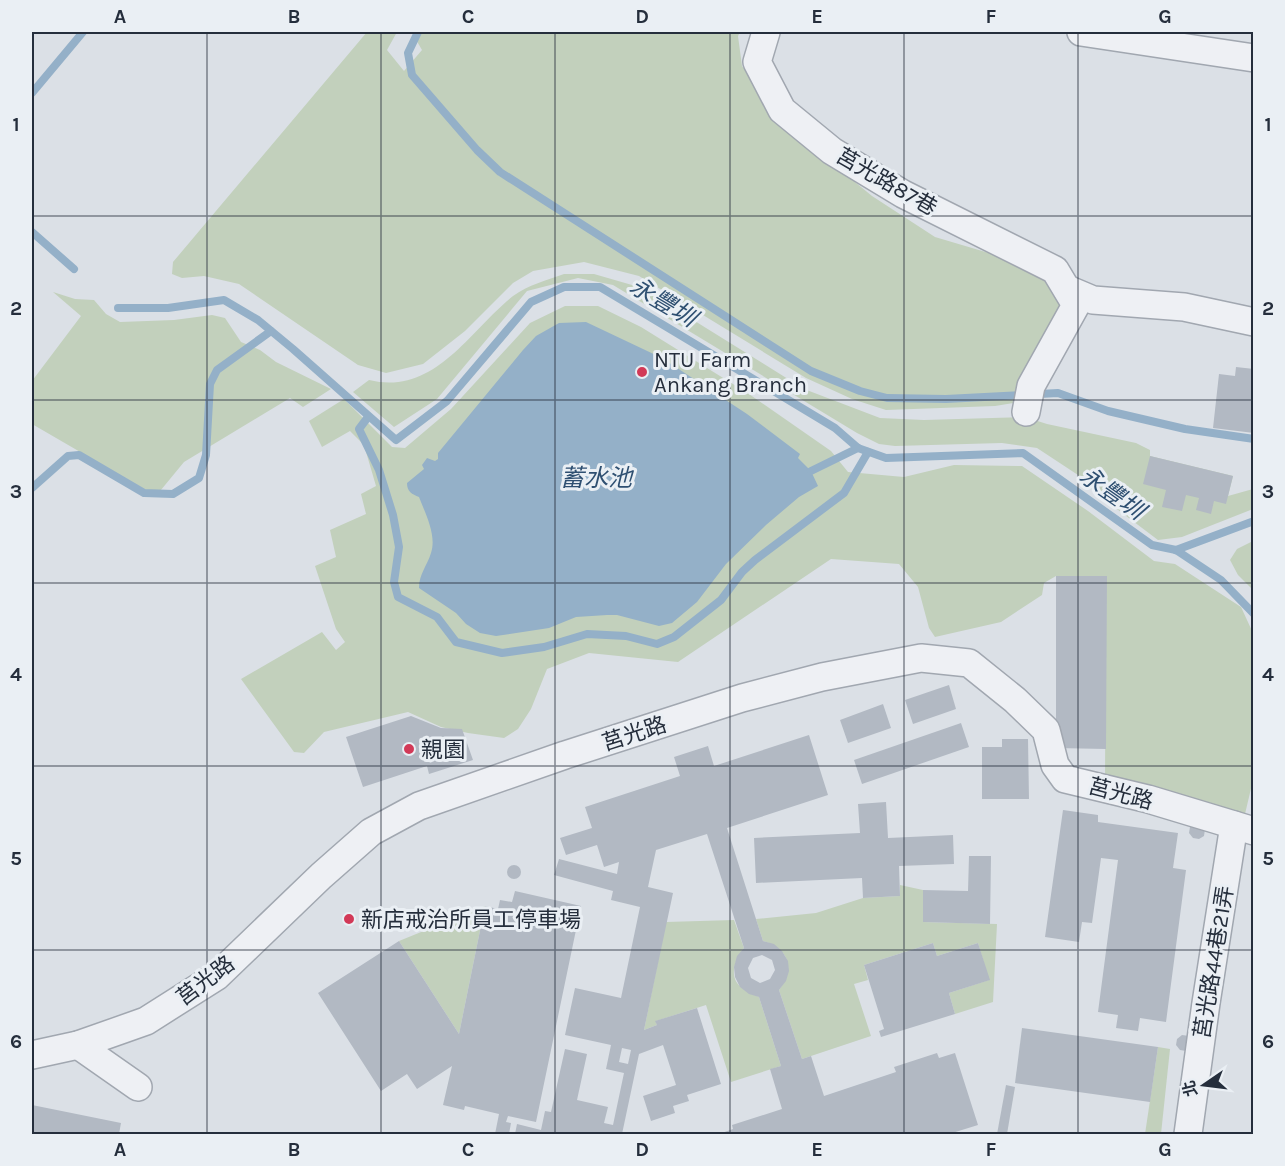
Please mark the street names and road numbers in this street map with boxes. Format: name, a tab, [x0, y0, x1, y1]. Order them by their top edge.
street label: 莒光路87巷	[832, 143, 941, 221]
street label: 莒光路	[599, 711, 670, 757]
street label: 莒光路	[1085, 773, 1156, 815]
street label: 莒光路44巷21弄	[1189, 884, 1239, 1041]
street label: 莒光路	[171, 951, 240, 1011]

